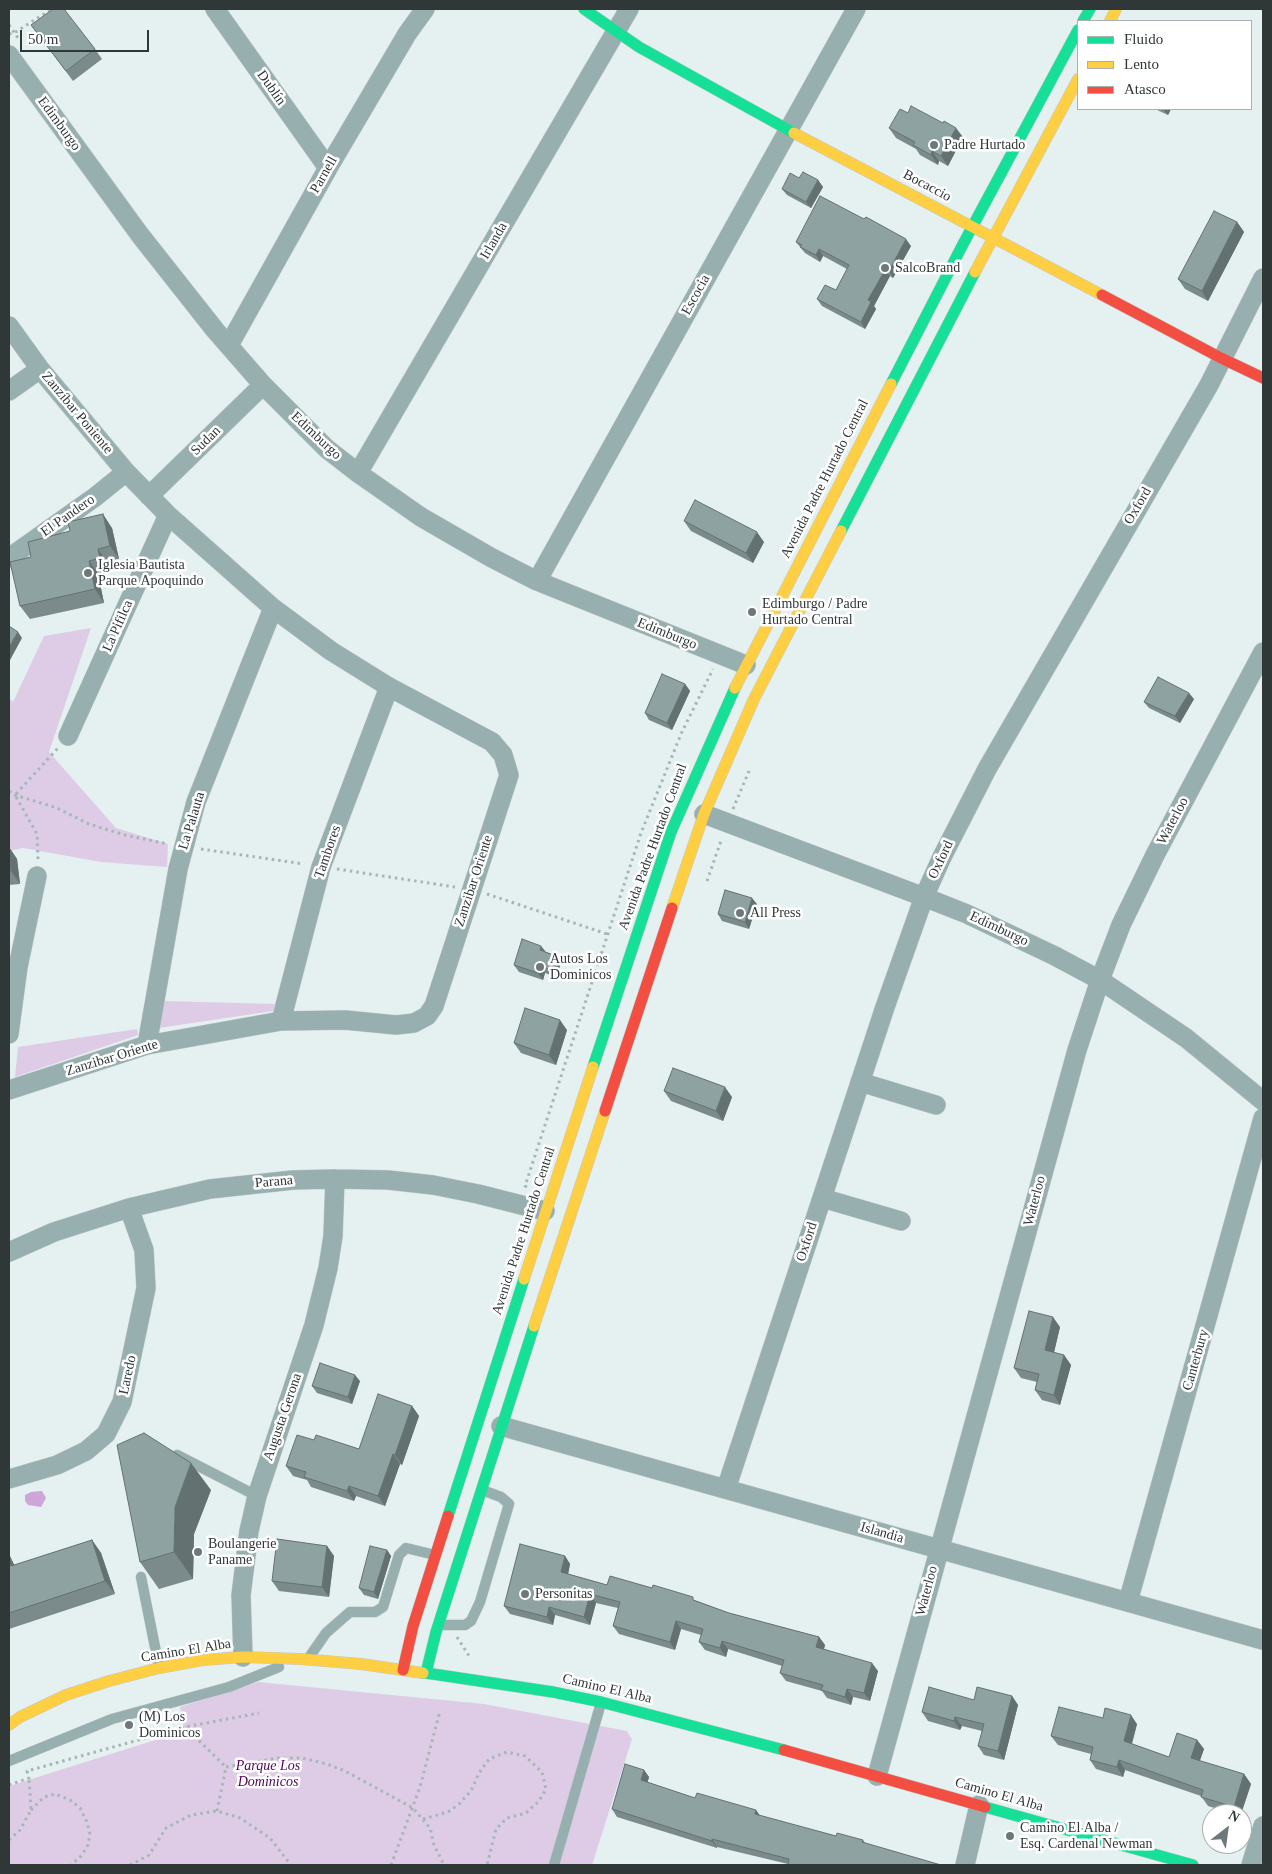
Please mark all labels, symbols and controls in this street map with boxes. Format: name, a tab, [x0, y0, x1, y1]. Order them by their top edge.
scale bar	[22, 20, 151, 52]
legend	[1077, 20, 1252, 110]
text: 50 m	[28, 31, 58, 47]
text: Fluido	[1124, 31, 1163, 47]
text: Lento	[1124, 56, 1159, 72]
street label: Dublín	[253, 67, 289, 109]
text: Atasco	[1124, 81, 1166, 97]
street label: Edimburgo	[34, 94, 84, 154]
place label: Padre Hurtado	[944, 137, 1025, 153]
marker: Padre Hurtado	[928, 139, 940, 151]
street label: Parnell	[307, 154, 341, 196]
street label: Bocaccio	[900, 166, 954, 206]
street label: Irlanda	[477, 220, 511, 262]
place label: SalcoBrand	[895, 260, 960, 276]
marker: SalcoBrand	[879, 262, 891, 274]
street label: Escocia	[678, 272, 714, 318]
street label: Zanzíbar Poniente	[38, 368, 116, 458]
street label: Avenida Padre Hurtado Central	[778, 397, 872, 561]
street label: Edimburgo	[287, 408, 345, 464]
street label: Sudan	[188, 423, 224, 459]
street label: Oxford	[1121, 484, 1155, 528]
street label: El Pandero	[38, 491, 98, 541]
place label: Iglesia Bautista Parque Apoquindo	[98, 557, 203, 590]
marker: Iglesia Bautista Parque Apoquindo	[82, 567, 94, 579]
place label: Edimburgo / Padre Hurtado Central	[762, 596, 868, 628]
street label: La Pifilca	[99, 598, 137, 654]
marker: Edimburgo / Padre Hurtado Central	[746, 606, 758, 618]
street label: Edimburgo	[635, 614, 699, 654]
street label: Avenida Padre Hurtado Central	[615, 762, 691, 932]
street label: La Palauta	[175, 790, 209, 852]
street label: Waterloo	[1154, 795, 1192, 847]
street label: Tambores	[311, 823, 345, 881]
street label: Zanzibar Oriente	[451, 833, 497, 929]
street label: Oxford	[925, 838, 957, 882]
place label: All Press	[750, 905, 801, 921]
marker: All Press	[734, 907, 746, 919]
street label: Edimburgo	[967, 908, 1031, 950]
place label: Autos Los Dominicos	[550, 951, 611, 984]
marker: Autos Los Dominicos	[534, 961, 546, 973]
street label: Zanzibar Oriente	[64, 1036, 160, 1080]
street label: Avenida Padre Hurtado Central	[489, 1145, 559, 1317]
street label: Parana	[254, 1172, 294, 1192]
street label: Waterloo	[1020, 1174, 1050, 1228]
street label: Oxford	[793, 1220, 821, 1264]
street label: Canterbury	[1179, 1327, 1213, 1393]
street label: Laredo	[116, 1354, 140, 1396]
street label: Augusta Gerona	[260, 1371, 306, 1463]
street label: Islandia	[858, 1519, 906, 1547]
place label: Boulangerie Paname	[208, 1536, 276, 1568]
marker: Boulangerie Paname	[192, 1546, 204, 1558]
street label: Waterloo	[912, 1564, 942, 1618]
place label: Personitas	[535, 1586, 593, 1602]
marker: Personitas	[519, 1588, 531, 1600]
street label: Camino El Alba	[140, 1636, 232, 1666]
street label: Camino El Alba	[561, 1671, 653, 1707]
place label: (M) Los Dominicos	[139, 1709, 200, 1741]
marker: (M) Los Dominicos	[123, 1719, 135, 1731]
park label: Parque Los Dominicos	[236, 1758, 300, 1790]
street label: Camino El Alba	[953, 1774, 1045, 1816]
north arrow	[1202, 1804, 1252, 1854]
text: N	[1226, 1807, 1242, 1825]
place label: Camino El Alba / Esq. Cardenal Newman	[1020, 1820, 1153, 1852]
marker: Camino El Alba / Esq. Cardenal Newman	[1004, 1830, 1016, 1842]

